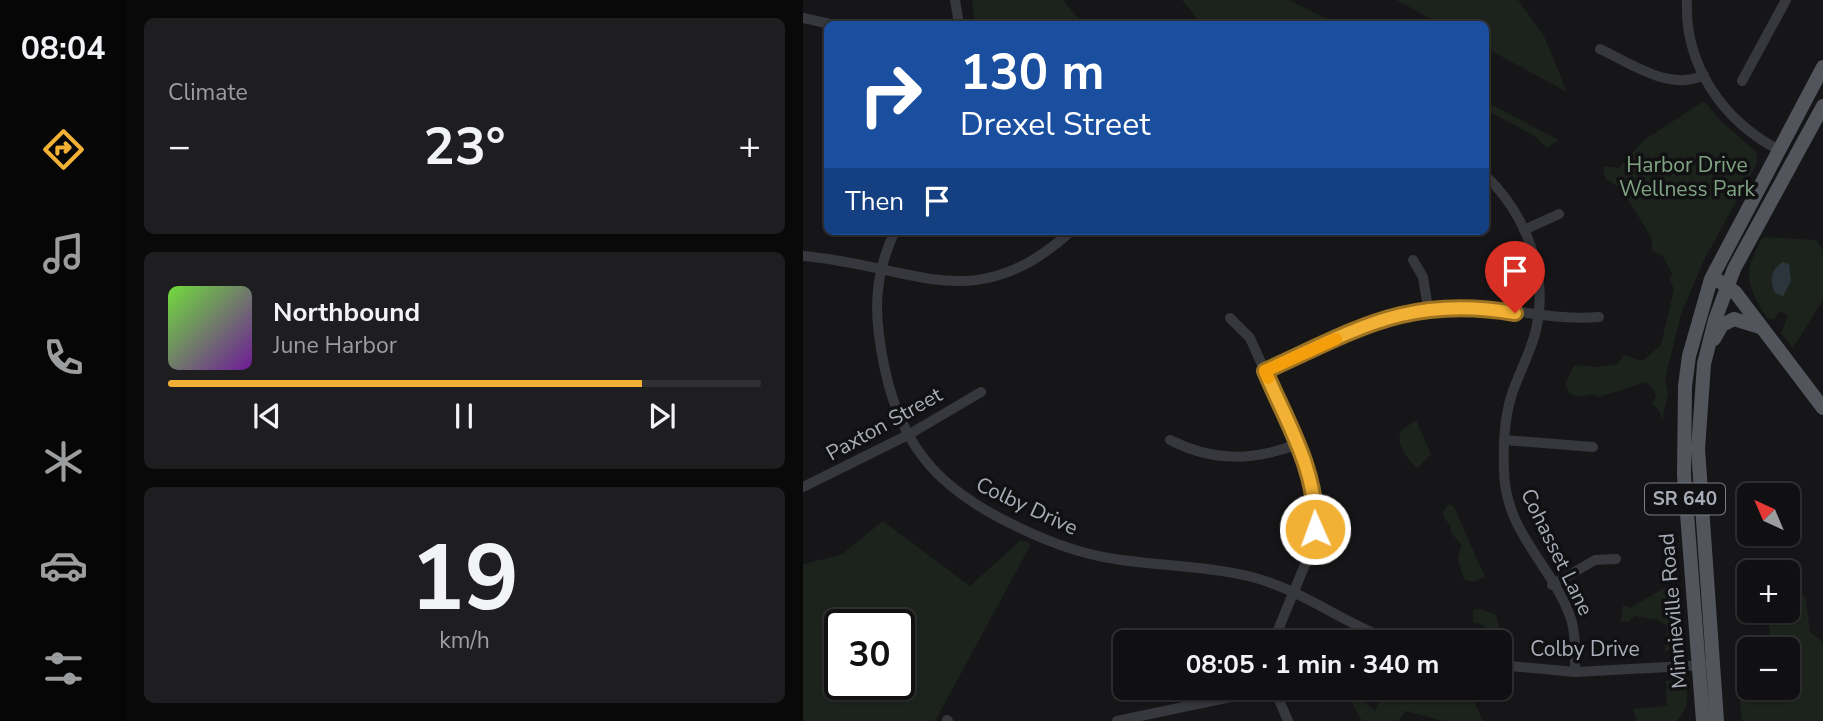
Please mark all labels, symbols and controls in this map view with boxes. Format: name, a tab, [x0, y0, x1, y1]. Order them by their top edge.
text: 08:04	[21, 27, 105, 70]
text: 130 m	[960, 39, 1104, 106]
icon: right	[845, 49, 936, 140]
text: Climate	[168, 77, 248, 108]
text: Drexel Street	[960, 103, 1150, 146]
text: 23°	[423, 111, 506, 182]
text: −	[168, 121, 191, 172]
text: +	[738, 121, 761, 172]
icon: directions	[39, 125, 88, 174]
park label: Harbor Drive Wellness Park	[1619, 151, 1756, 203]
icon: arrive	[918, 182, 956, 220]
text: Then	[845, 184, 904, 219]
icon: music	[39, 229, 88, 278]
pin	[1485, 241, 1545, 313]
icon: arrive	[1496, 252, 1534, 290]
text: Northbound	[273, 295, 420, 330]
text: June Harbor	[273, 330, 397, 361]
icon: phone	[39, 333, 88, 382]
street label: Paxton Street	[821, 380, 948, 467]
icon: previous	[248, 397, 286, 435]
icon: pause	[445, 397, 483, 435]
icon: next	[643, 397, 681, 435]
icon: climate	[39, 437, 88, 486]
street label: Colby Drive	[972, 470, 1082, 542]
north arrow	[1737, 483, 1801, 546]
map controls	[1737, 483, 1800, 700]
street label: Cohasset Lane	[1514, 484, 1600, 620]
road number: SR 640	[1645, 484, 1725, 514]
position arrow	[1278, 492, 1352, 566]
text: 19	[410, 517, 519, 641]
street label: Minnieville Road	[1652, 532, 1694, 690]
icon: car	[39, 541, 88, 590]
button: +	[1737, 560, 1800, 623]
speed limit sign: 30	[824, 609, 915, 700]
text: km/h	[439, 625, 490, 656]
street label: Colby Drive	[1530, 635, 1640, 663]
button: −	[1737, 637, 1800, 700]
icon: filters	[39, 644, 88, 693]
text: 08:05 · 1 min · 340 m	[1186, 647, 1439, 682]

